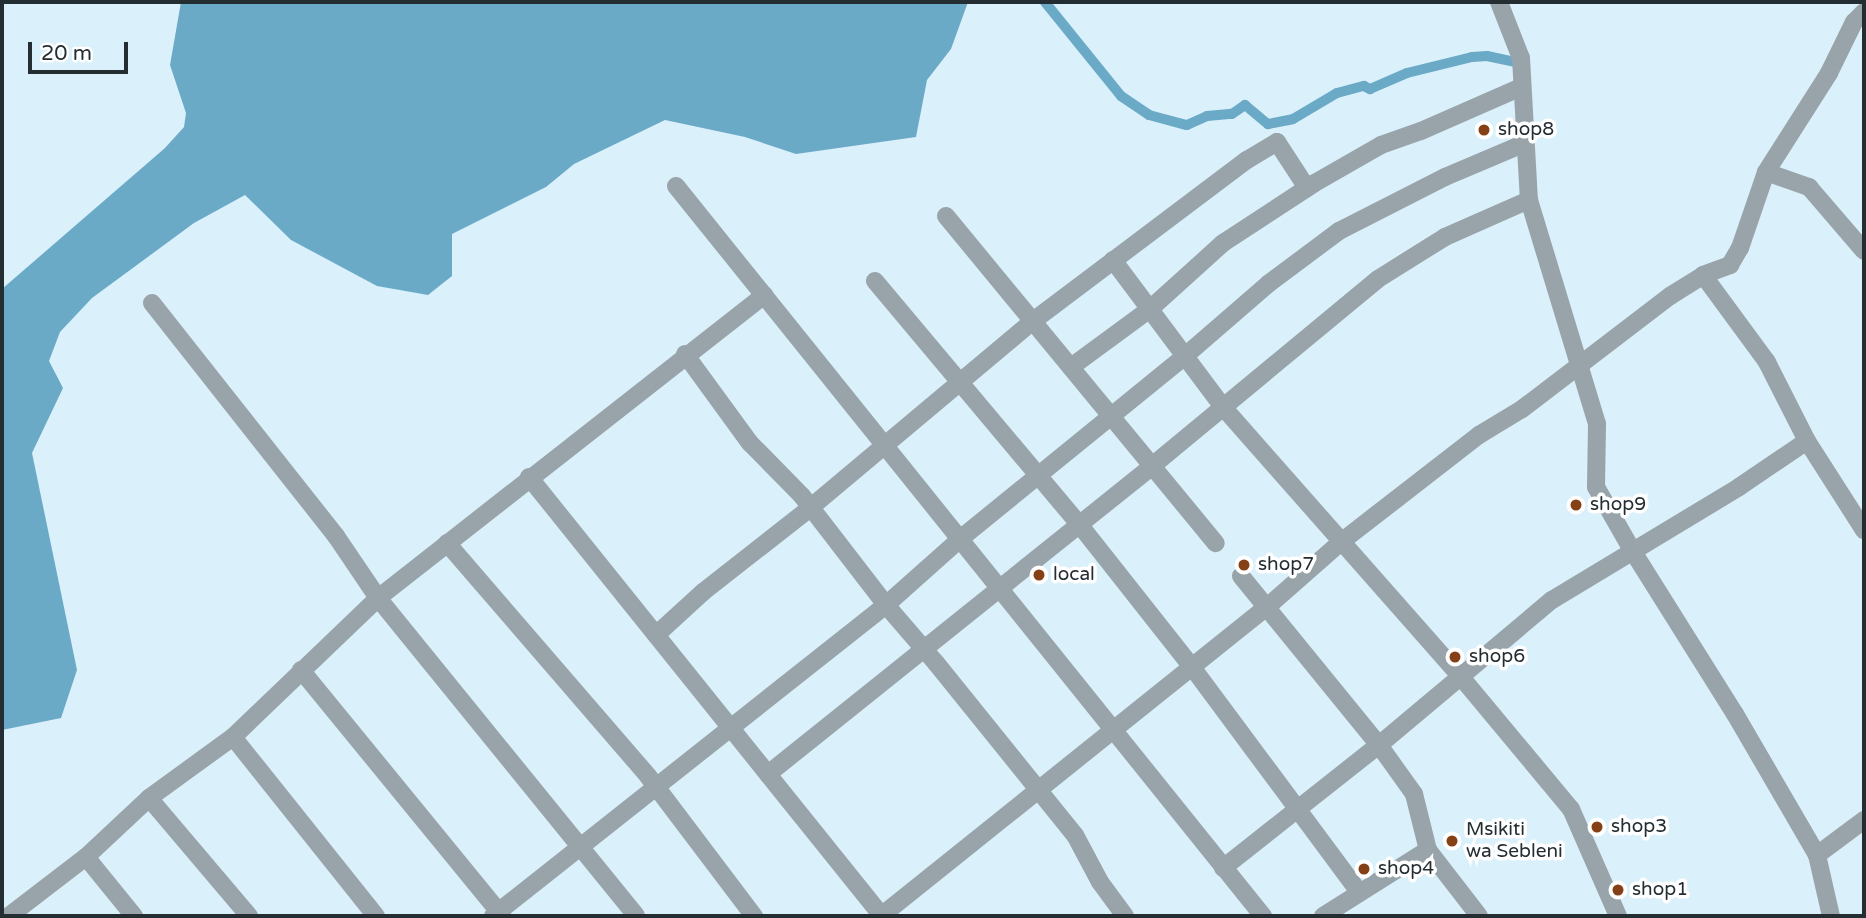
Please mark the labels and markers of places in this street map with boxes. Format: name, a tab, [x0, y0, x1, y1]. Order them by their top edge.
place label: shop8	[1498, 119, 1554, 141]
marker: shop8	[1476, 122, 1492, 138]
place label: shop9	[1590, 494, 1646, 516]
marker: shop9	[1568, 497, 1584, 513]
place label: shop7	[1258, 554, 1314, 576]
marker: shop7	[1236, 557, 1252, 573]
place label: local	[1053, 564, 1095, 586]
marker: local	[1031, 567, 1047, 583]
place label: shop6	[1469, 646, 1525, 668]
marker: shop6	[1447, 649, 1463, 665]
place label: shop3	[1611, 816, 1667, 838]
place label: Msikiti wa Sebleni	[1466, 819, 1563, 863]
marker: shop3	[1589, 819, 1605, 835]
marker: Msikiti wa Sebleni	[1444, 833, 1460, 849]
place label: shop4	[1378, 858, 1434, 880]
marker: shop4	[1356, 861, 1372, 877]
place label: shop1	[1632, 879, 1688, 901]
marker: shop1	[1610, 882, 1626, 898]

